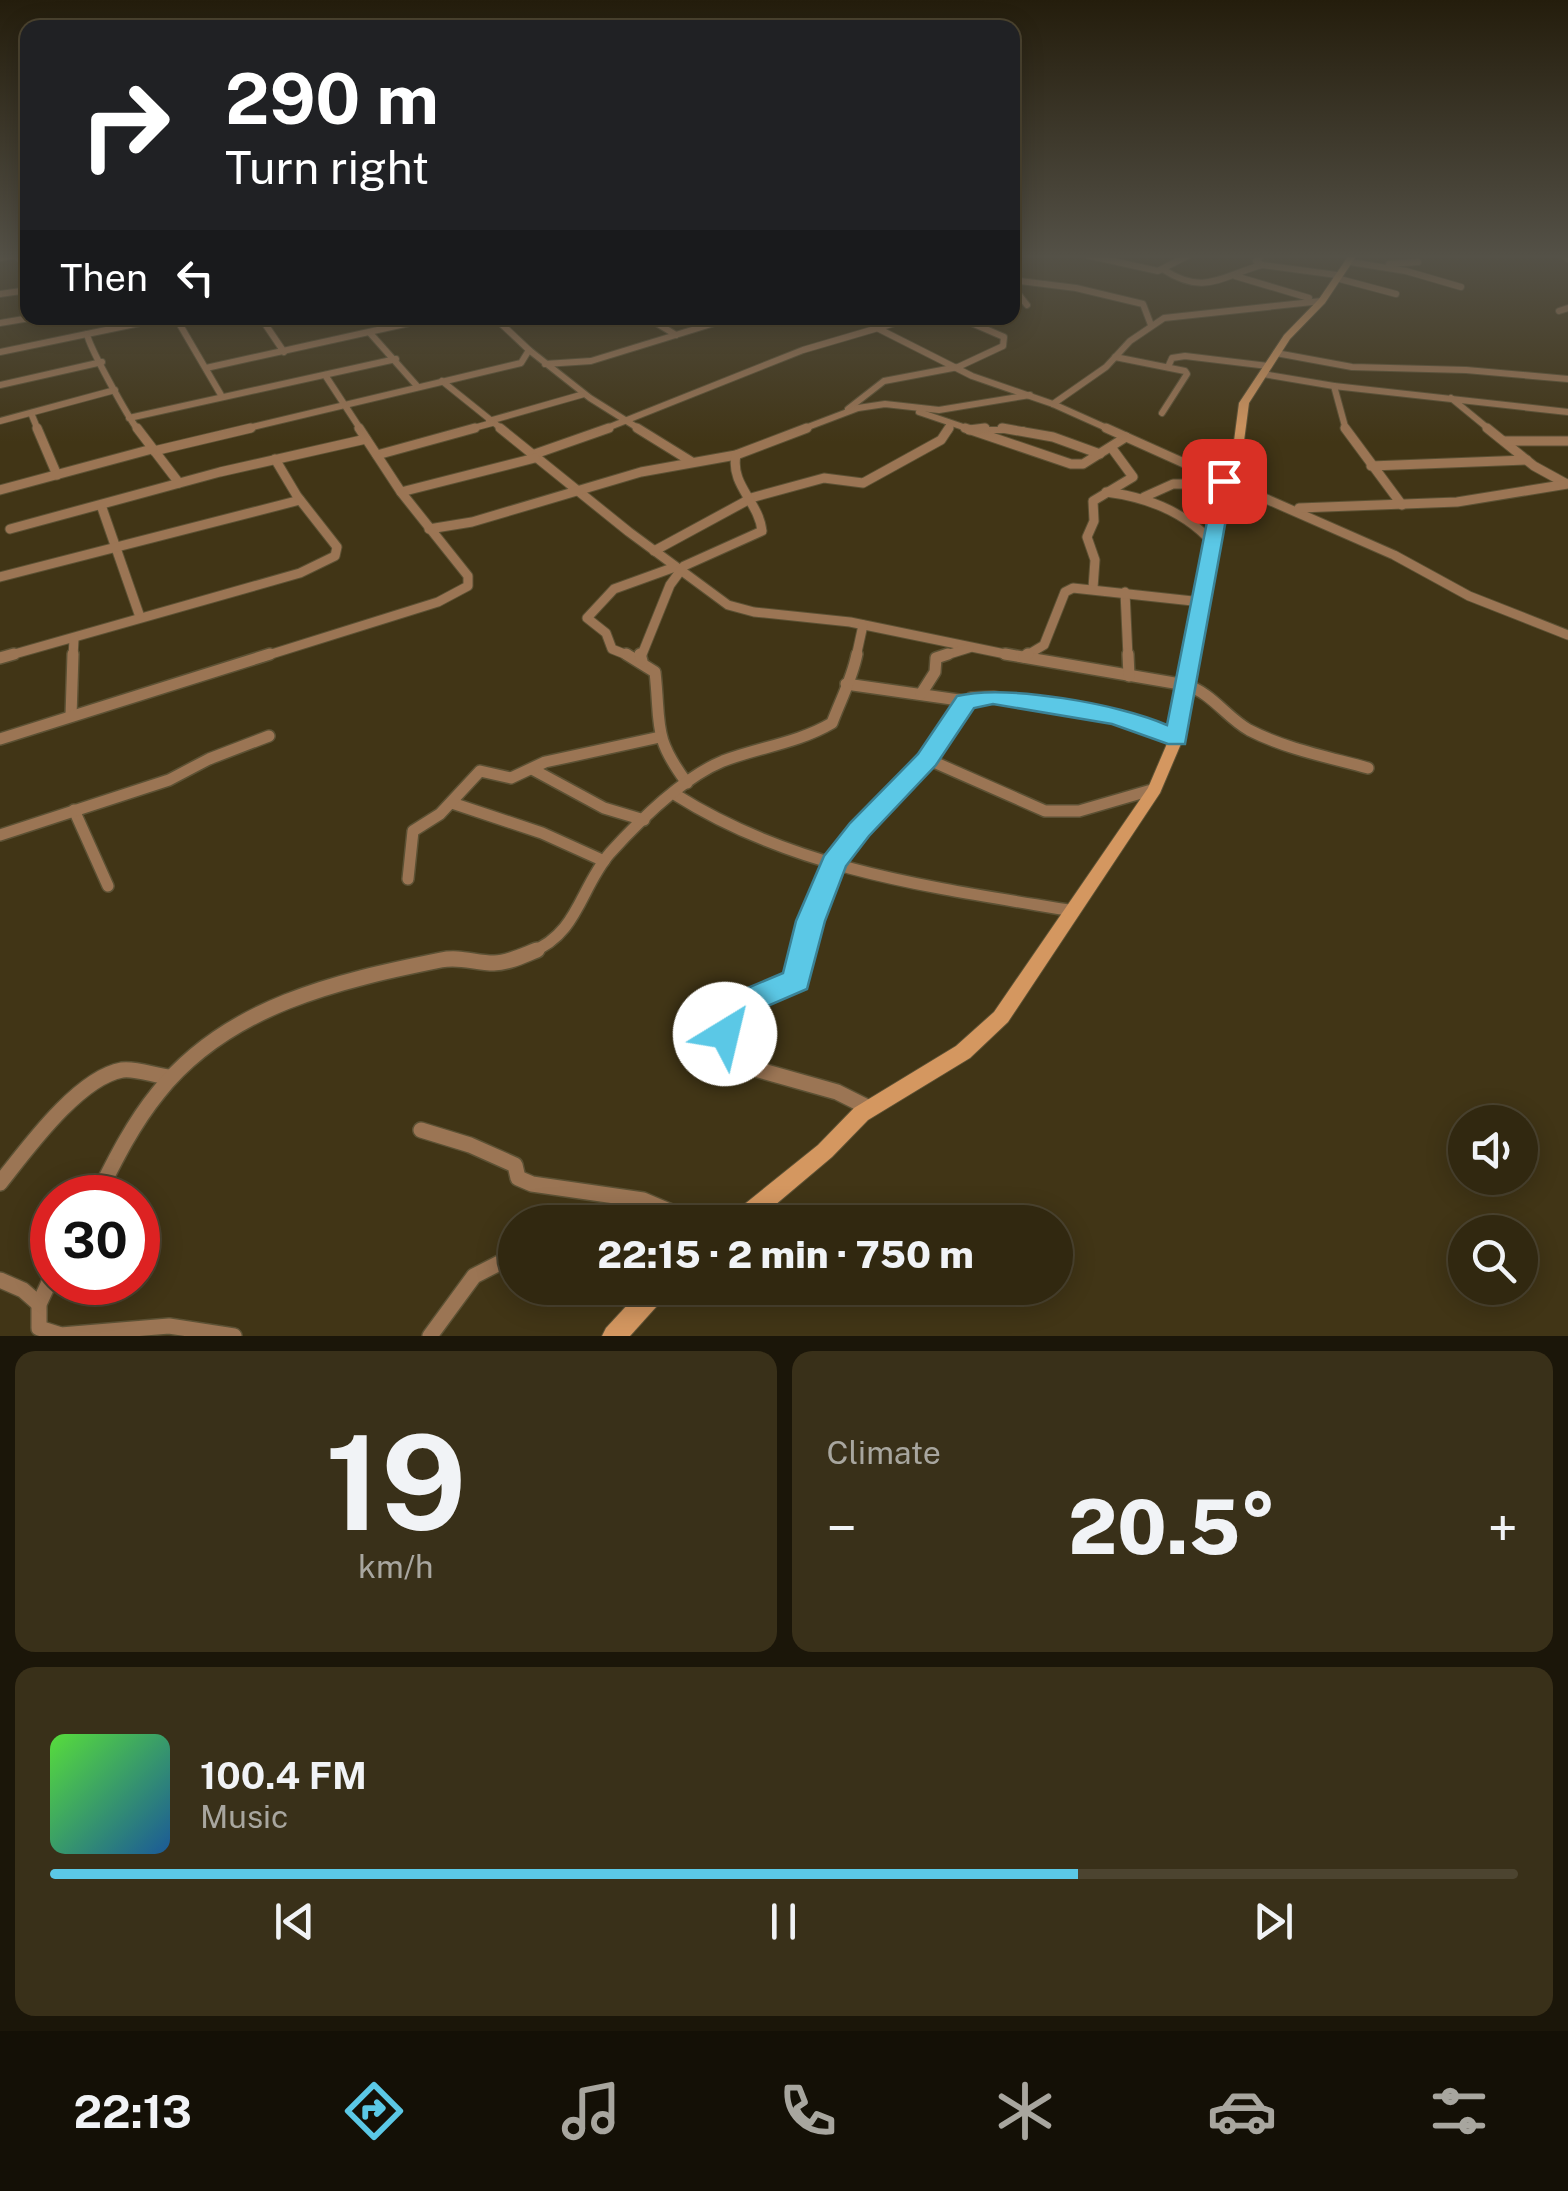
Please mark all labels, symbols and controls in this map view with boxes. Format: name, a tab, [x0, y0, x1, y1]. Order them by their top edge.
text: 290 m	[225, 57, 439, 140]
icon: right	[60, 60, 190, 190]
text: Turn right	[225, 141, 429, 194]
icon: left	[168, 250, 223, 305]
text: Then	[60, 255, 148, 300]
pin	[1182, 439, 1267, 524]
icon: arrive	[1197, 454, 1252, 509]
position arrow	[673, 982, 777, 1086]
map controls	[1448, 1105, 1538, 1305]
button: sound	[1448, 1105, 1538, 1195]
speed limit sign: 30	[30, 1175, 160, 1305]
button: search	[1448, 1215, 1538, 1305]
text: 22:15 · 2 min · 750 m	[597, 1232, 974, 1277]
text: 19	[325, 1407, 466, 1559]
text: Climate	[827, 1434, 941, 1471]
text: 20.5°	[1068, 1483, 1276, 1571]
text: −	[827, 1496, 857, 1560]
text: +	[1488, 1496, 1518, 1560]
text: km/h	[358, 1548, 433, 1585]
text: 100.4 FM	[200, 1753, 367, 1798]
text: Music	[200, 1798, 288, 1835]
icon: previous	[267, 1894, 322, 1949]
icon: pause	[756, 1894, 811, 1949]
icon: next	[1246, 1894, 1301, 1949]
icon: directions	[339, 2076, 409, 2146]
icon: music	[556, 2076, 626, 2146]
icon: phone	[773, 2076, 843, 2146]
icon: climate	[990, 2076, 1060, 2146]
icon: car	[1207, 2076, 1277, 2146]
icon: filters	[1424, 2076, 1494, 2146]
text: 22:13	[74, 2085, 192, 2138]

